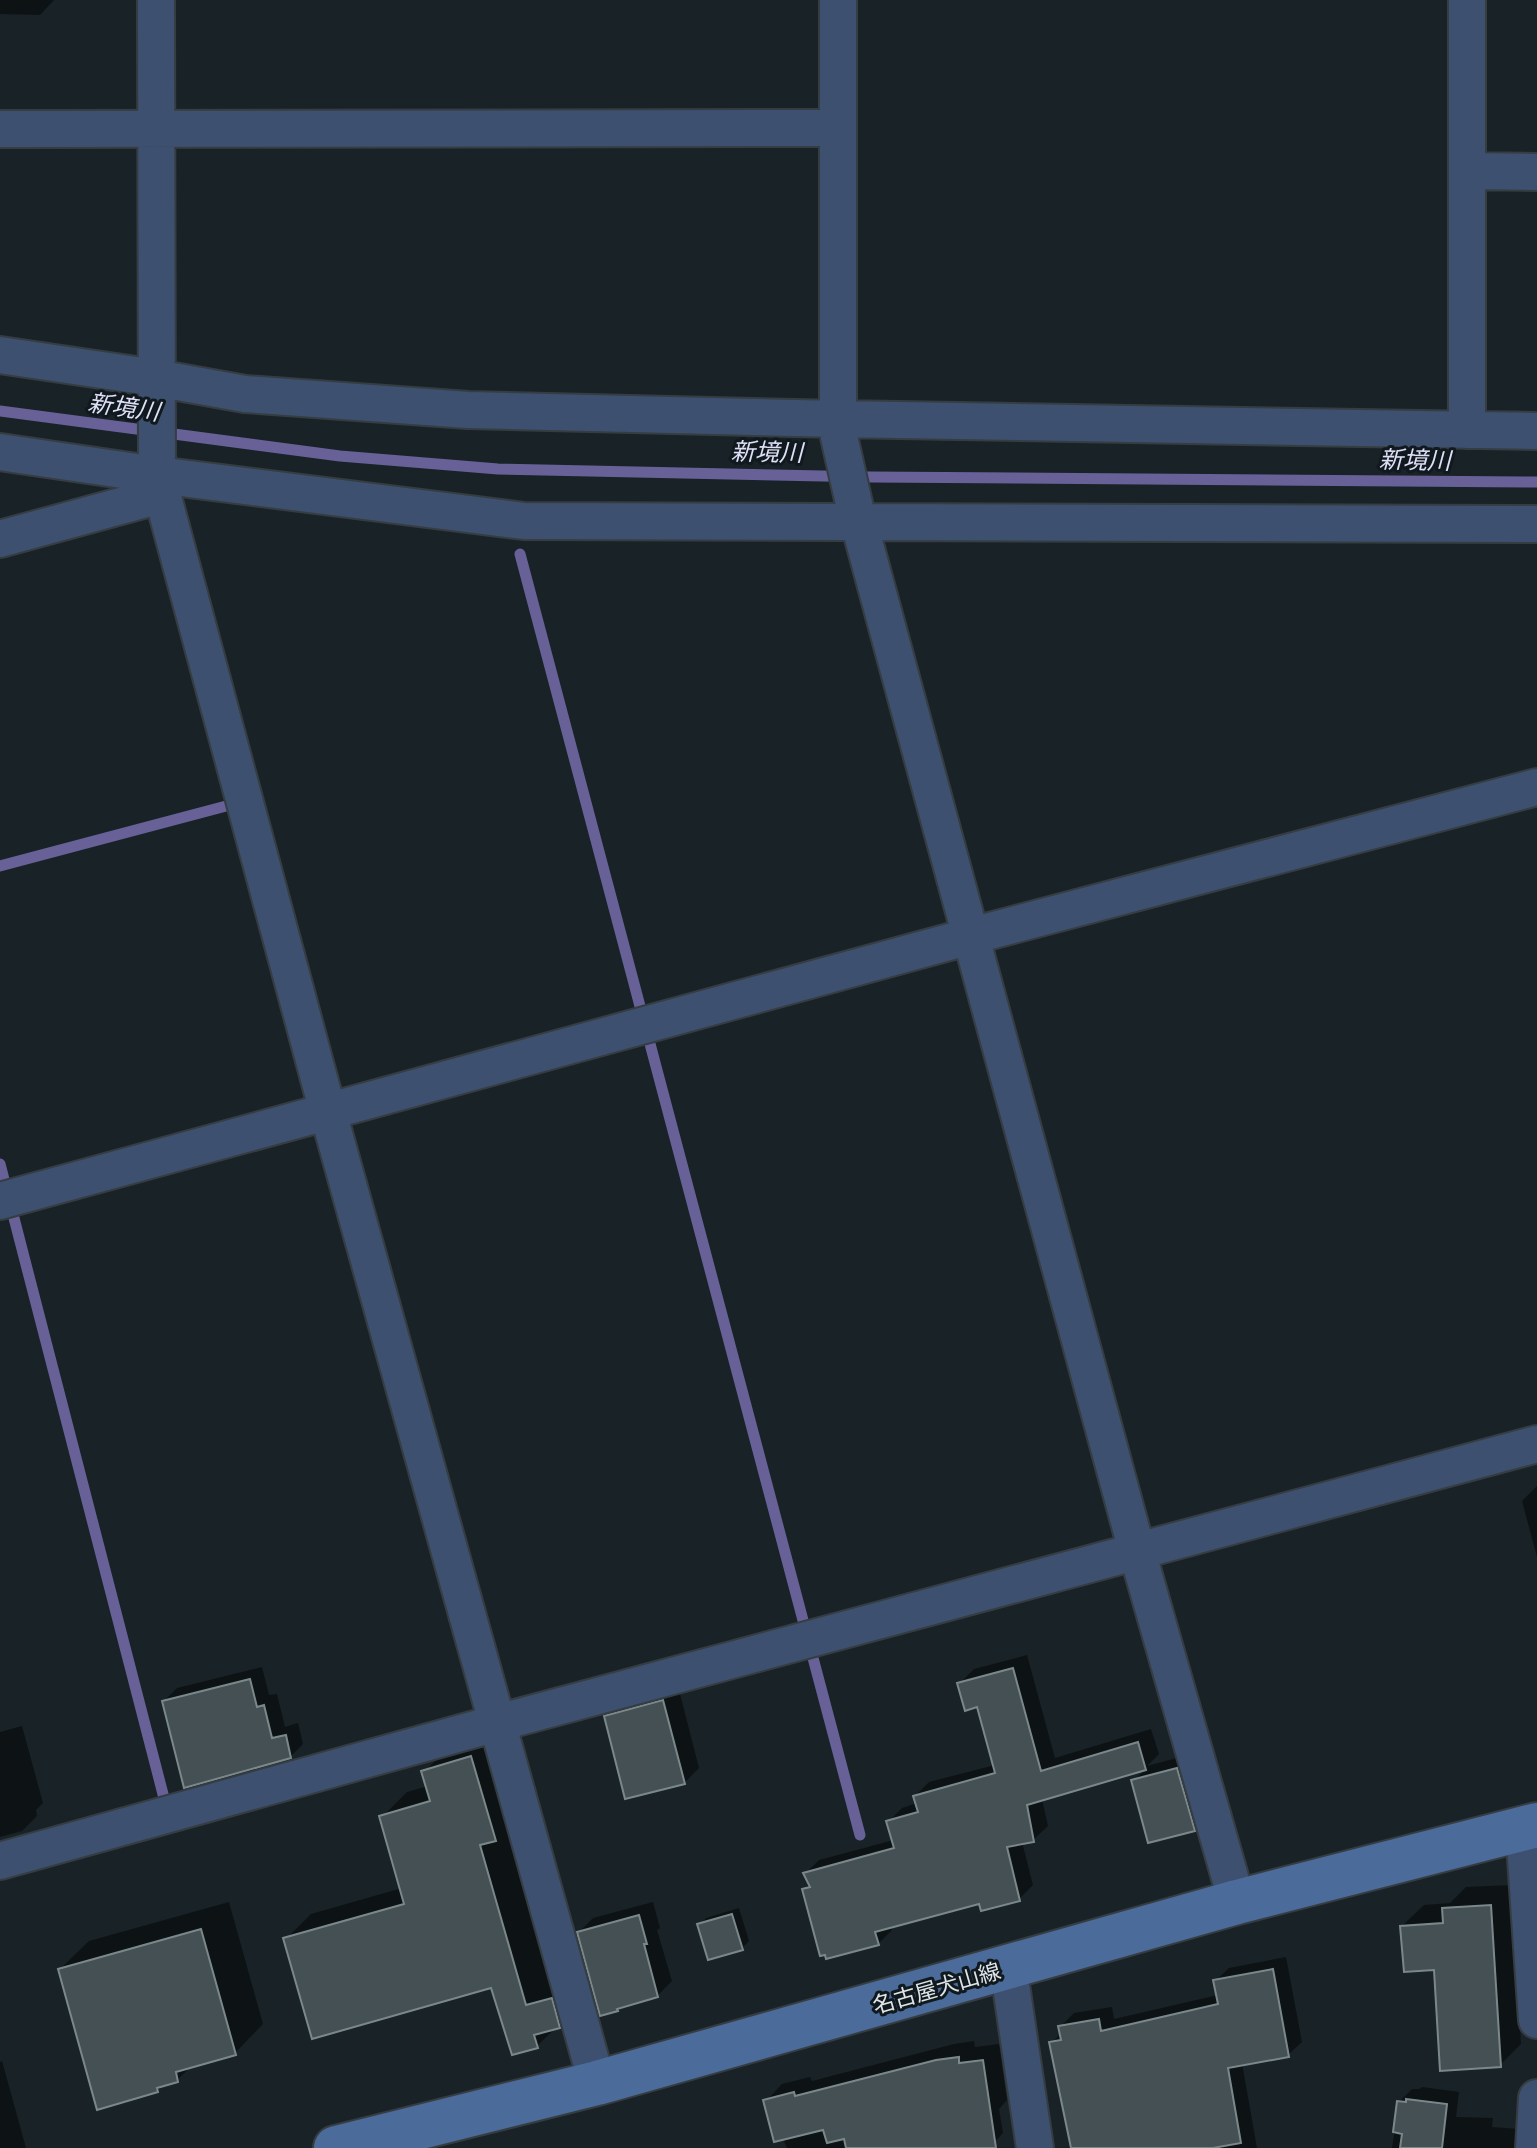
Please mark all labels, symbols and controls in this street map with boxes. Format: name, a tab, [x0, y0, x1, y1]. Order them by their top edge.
water label: 新境川	[86, 383, 165, 428]
water label: 新境川	[731, 432, 806, 468]
water label: 新境川	[1379, 440, 1454, 476]
street label: 名古屋犬山線	[868, 1952, 1004, 2020]

